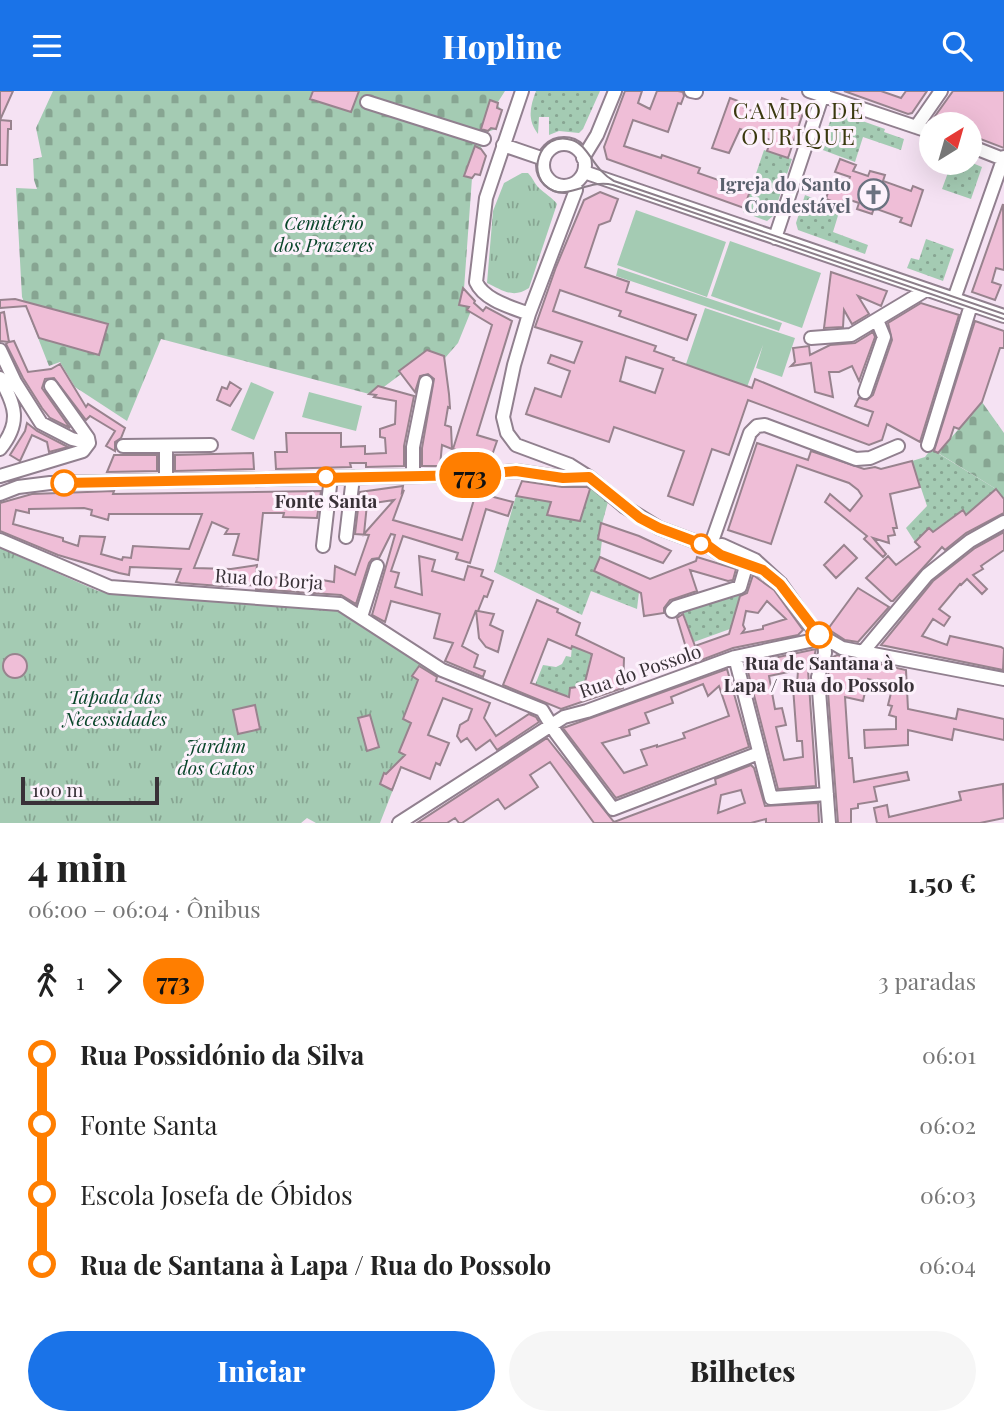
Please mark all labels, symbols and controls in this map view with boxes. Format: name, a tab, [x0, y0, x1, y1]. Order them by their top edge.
text: Hopline	[442, 24, 562, 67]
icon: menu	[28, 27, 66, 65]
icon: search	[938, 27, 976, 65]
district label: CAMPO DE OURIQUE	[733, 94, 865, 151]
north arrow	[919, 112, 982, 175]
map controls	[919, 112, 982, 175]
place label: Igreja do Santo Condestável	[719, 170, 851, 218]
church icon: Igreja do Santo Condestável	[857, 178, 891, 212]
park label: Cemitério dos Prazeres	[274, 209, 374, 257]
line badge: 773	[430, 452, 510, 498]
text: 773	[453, 459, 487, 491]
marker: Fonte Santa	[316, 467, 336, 487]
unlabelled marker	[51, 470, 77, 496]
place label: Fonte Santa	[275, 487, 378, 513]
unlabelled marker	[691, 534, 711, 554]
street label: Rua do Borja	[214, 561, 325, 595]
marker: Rua de Santana à Lapa / Rua do Possolo	[806, 622, 832, 648]
street label: Rua do Possolo	[575, 637, 704, 703]
place label: Rua de Santana à Lapa / Rua do Possolo	[724, 649, 915, 697]
park label: Tapada das Necessidades	[61, 683, 167, 731]
park label: Jardim dos Catos	[177, 732, 255, 780]
scale bar	[21, 774, 159, 806]
text: 100 m	[32, 776, 83, 802]
text: 4 min	[28, 841, 127, 892]
text: 1.50 €	[908, 865, 976, 900]
text: 06:00 – 06:04 · Ônibus	[28, 893, 261, 924]
icon: walk	[28, 962, 66, 1000]
icon: forward	[95, 962, 133, 1000]
text: 1	[76, 965, 85, 996]
text: 773	[157, 965, 190, 997]
text: 3 paradas	[878, 965, 976, 996]
text: Rua Possidónio da Silva	[80, 1037, 364, 1072]
text: 06:01	[922, 1039, 976, 1070]
text: Fonte Santa	[80, 1107, 217, 1142]
text: 06:02	[919, 1109, 976, 1140]
text: Escola Josefa de Óbidos	[80, 1177, 353, 1212]
text: 06:03	[920, 1179, 976, 1210]
text: Rua de Santana à Lapa / Rua do Possolo	[80, 1247, 551, 1282]
text: 06:04	[919, 1249, 976, 1280]
button: Iniciar	[28, 1331, 495, 1411]
button: Bilhetes	[509, 1331, 976, 1411]

